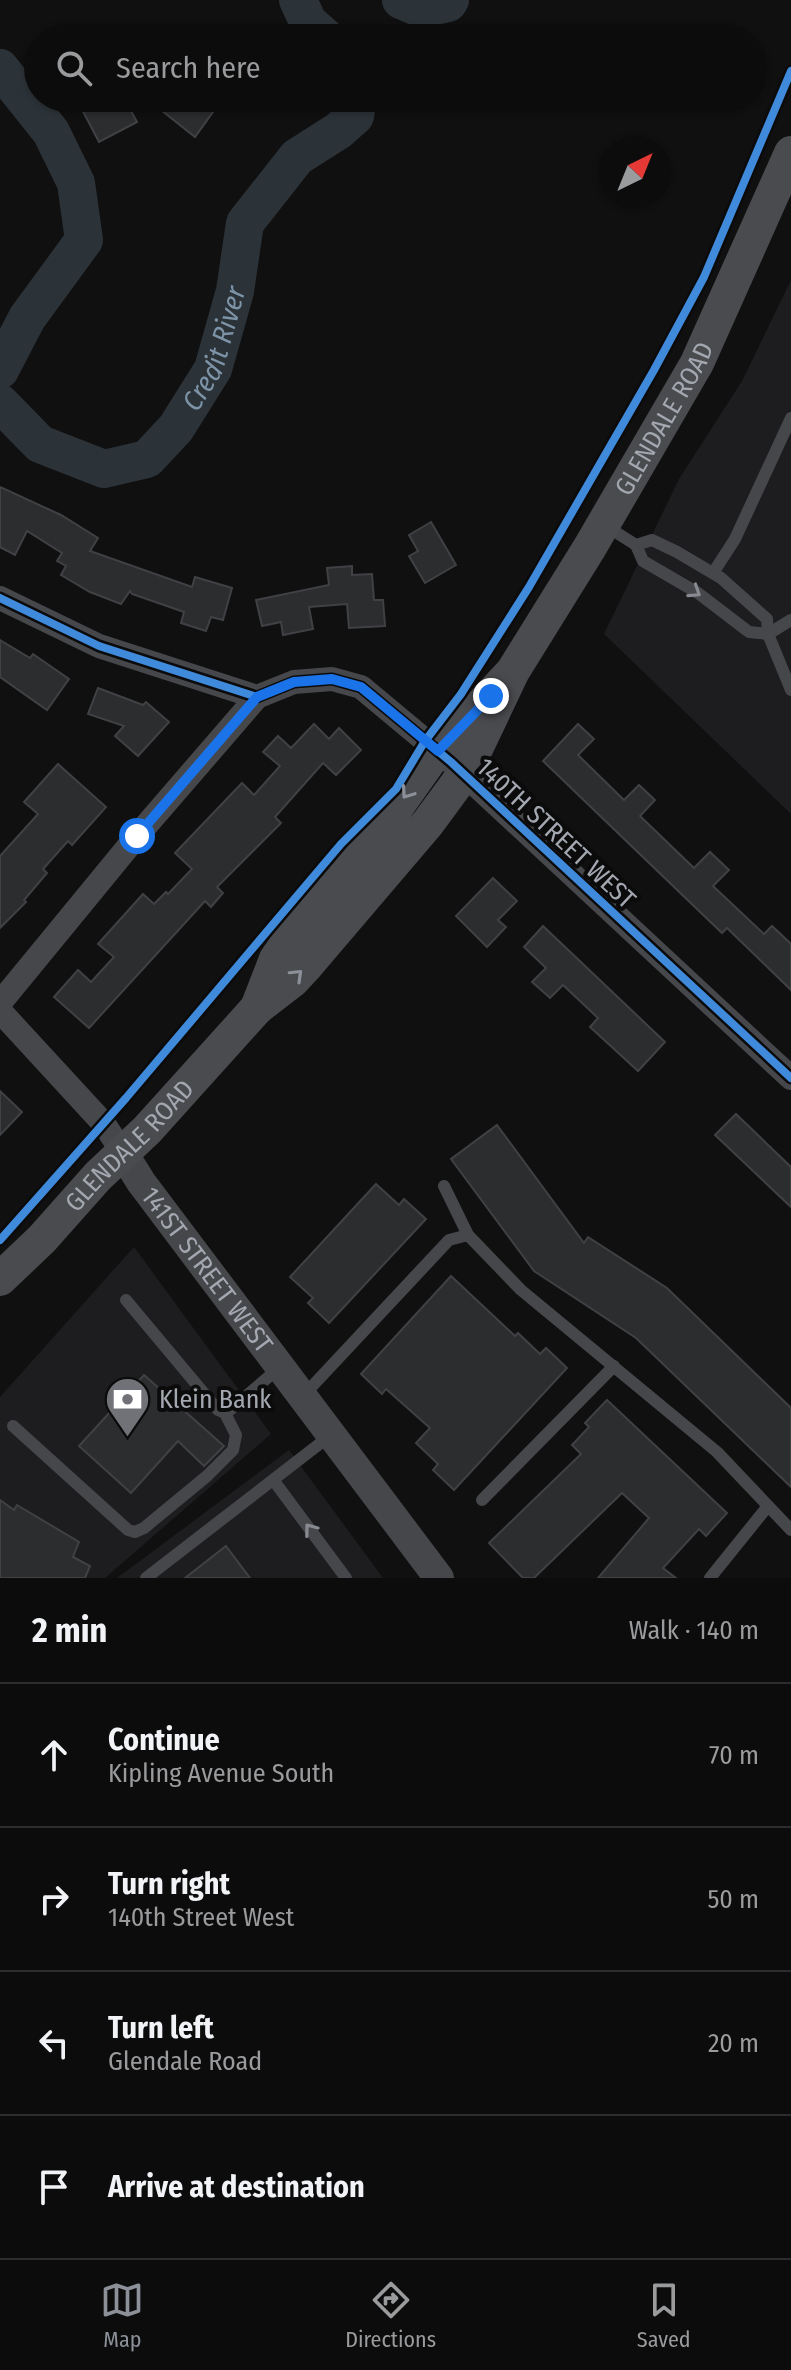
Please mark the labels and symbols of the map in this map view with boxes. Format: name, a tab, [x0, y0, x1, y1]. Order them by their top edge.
north arrow	[599, 136, 671, 208]
water label: Credit River	[175, 281, 253, 417]
street label: GLENDALE ROAD	[609, 337, 720, 501]
one-way arrow	[686, 582, 700, 597]
route end	[473, 678, 509, 714]
street label: 140TH STREET WEST	[470, 752, 642, 915]
one-way arrow	[402, 785, 417, 799]
route start	[119, 818, 155, 854]
one-way arrow	[288, 969, 302, 984]
street label: GLENDALE ROAD	[59, 1074, 201, 1218]
street label: 141ST STREET WEST	[134, 1181, 279, 1359]
bank icon: Klein Bank	[104, 1375, 152, 1438]
place label: Klein Bank	[159, 1384, 272, 1415]
one-way arrow	[305, 1524, 320, 1538]

